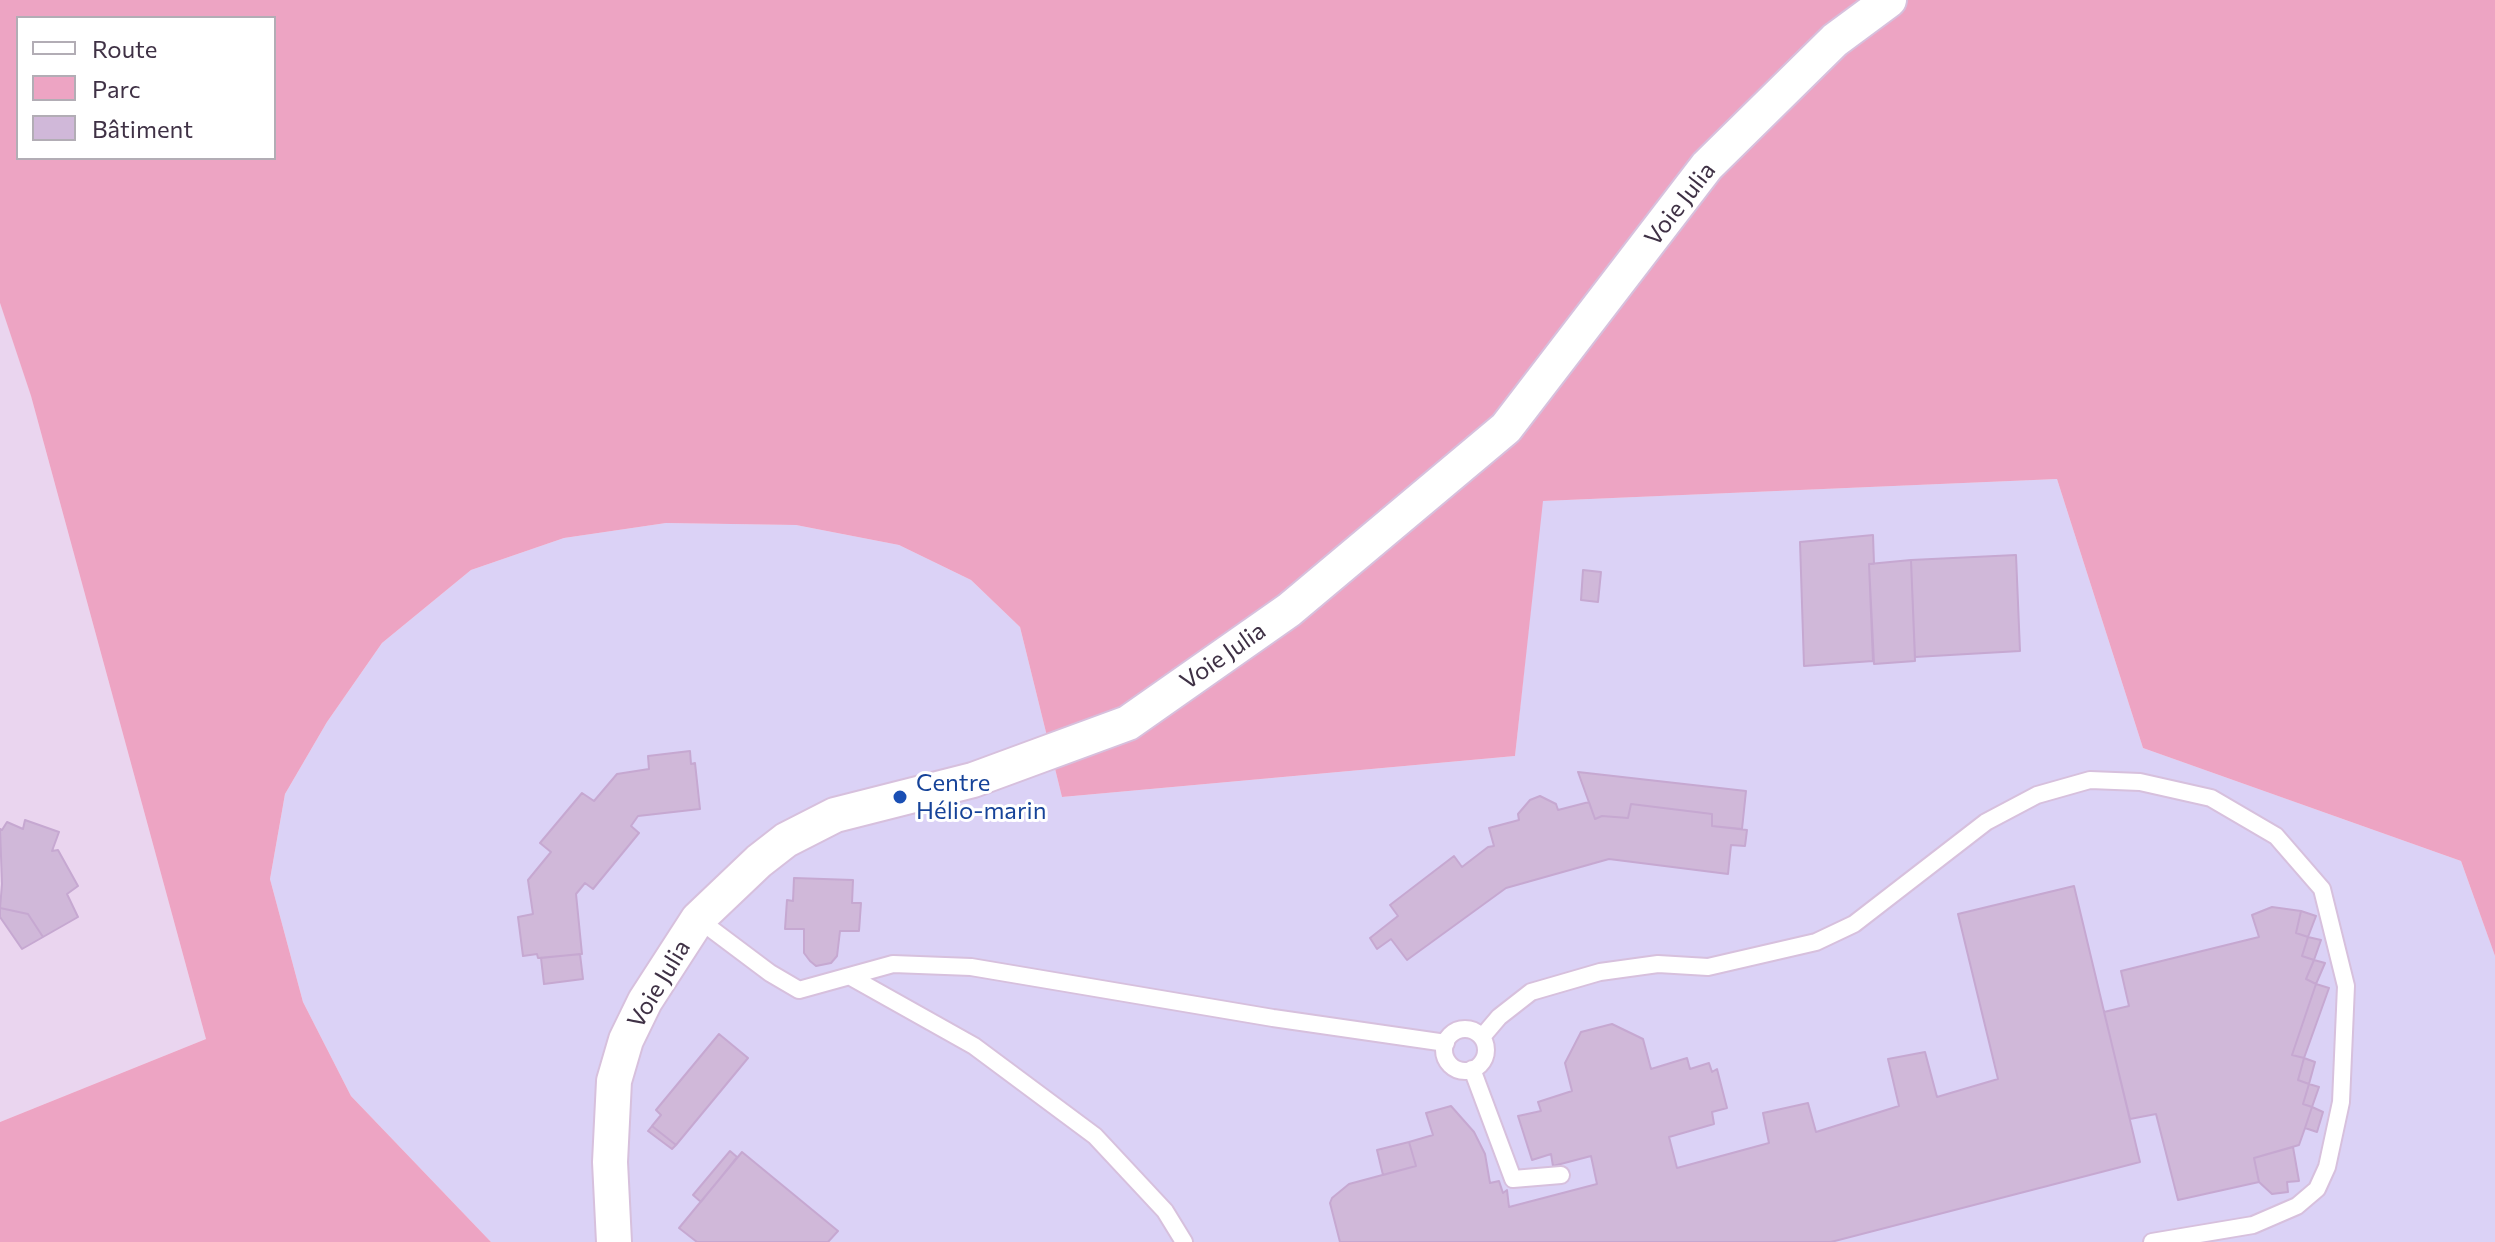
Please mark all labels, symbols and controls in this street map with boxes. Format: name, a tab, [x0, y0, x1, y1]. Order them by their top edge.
legend	[16, 16, 276, 160]
text: Route	[92, 34, 157, 63]
text: Parc	[92, 74, 141, 103]
text: Bâtiment	[92, 114, 193, 143]
street label: Voie Julia	[1639, 157, 1721, 251]
street label: Voie Julia	[1175, 616, 1271, 696]
place label: Centre Hélio-marin	[916, 769, 1046, 825]
marker: Centre Hélio-marin	[891, 788, 909, 806]
street label: Voie Julia	[621, 935, 697, 1033]

